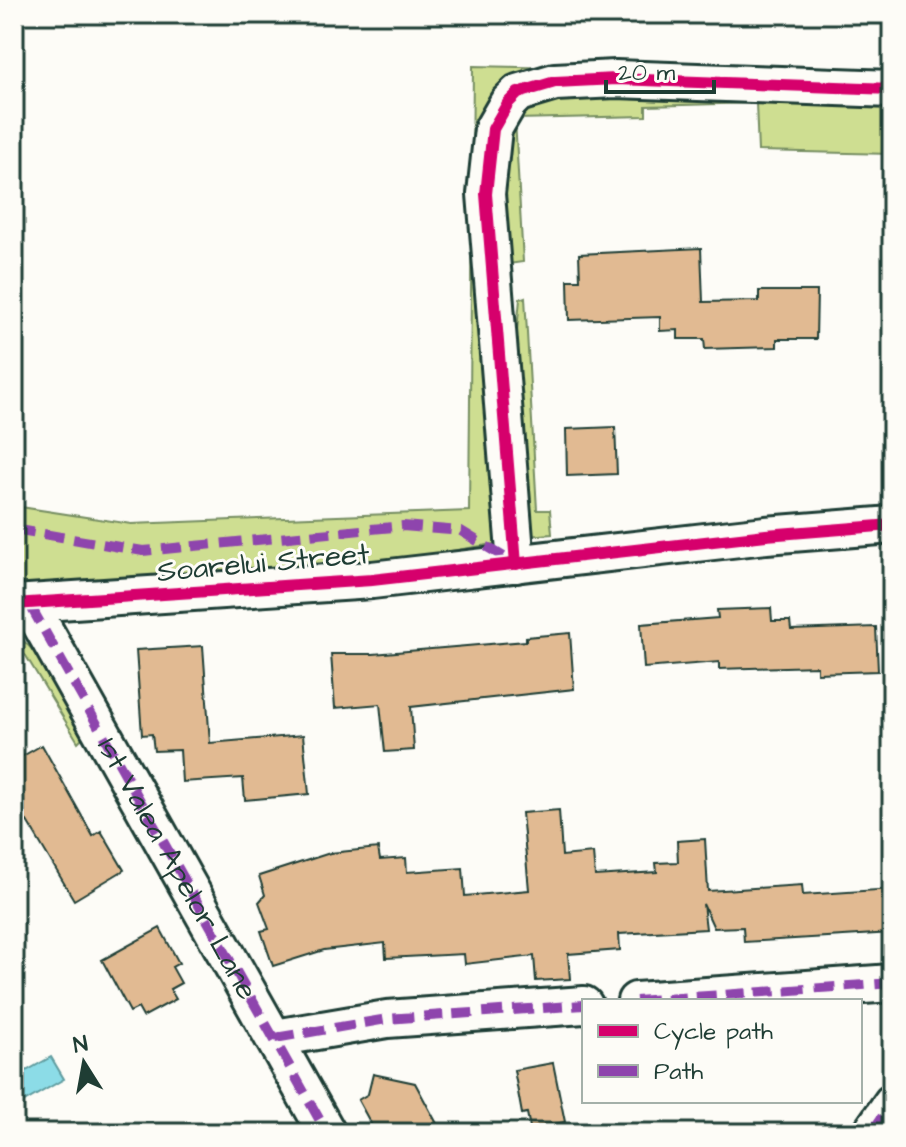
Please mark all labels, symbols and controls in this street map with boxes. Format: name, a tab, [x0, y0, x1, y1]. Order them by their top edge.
scale bar	[606, 44, 714, 94]
text: 20 m	[618, 56, 675, 90]
street label: Soarelui Street	[155, 533, 371, 593]
street label: 1st Valea Apelor Lane	[87, 730, 268, 1008]
legend	[582, 999, 862, 1103]
text: Cycle path	[654, 1015, 773, 1050]
north arrow	[44, 1023, 124, 1103]
text: N	[71, 1028, 90, 1061]
text: Path	[654, 1055, 703, 1089]

